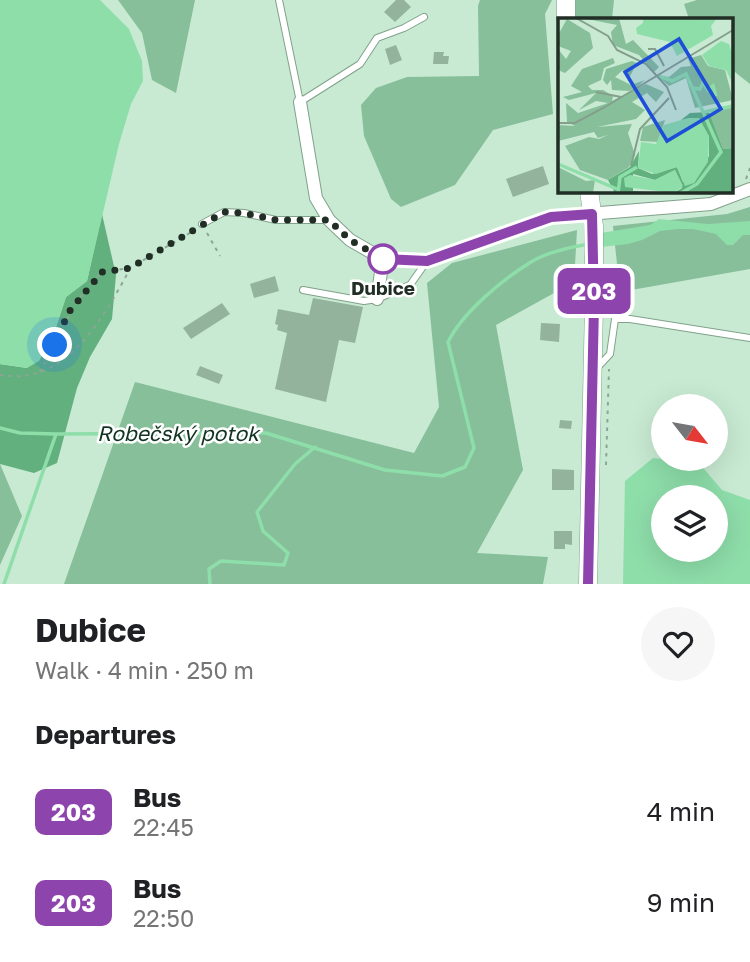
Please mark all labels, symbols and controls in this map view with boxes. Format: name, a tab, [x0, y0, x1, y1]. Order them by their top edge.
inset map	[558, 18, 732, 192]
marker: Dubice	[368, 244, 398, 274]
line badge: 203	[554, 268, 634, 314]
place label: Dubice	[351, 276, 415, 299]
text: 203	[572, 276, 616, 305]
your location	[37, 327, 72, 362]
north arrow	[651, 394, 728, 471]
map controls	[651, 394, 728, 562]
water label: Robečský potok	[97, 420, 261, 446]
button: layers	[651, 485, 728, 562]
button: heart	[641, 607, 715, 681]
text: Dubice	[35, 610, 146, 649]
text: Walk · 4 min · 250 m	[35, 656, 254, 684]
text: Departures	[35, 719, 176, 750]
text: Bus	[133, 782, 181, 813]
text: 4 min	[647, 796, 715, 827]
text: 203	[51, 797, 96, 826]
text: 22:45	[133, 813, 194, 841]
text: Bus	[133, 873, 181, 904]
text: 9 min	[647, 887, 715, 918]
text: 203	[51, 888, 96, 917]
text: 22:50	[133, 904, 194, 932]

